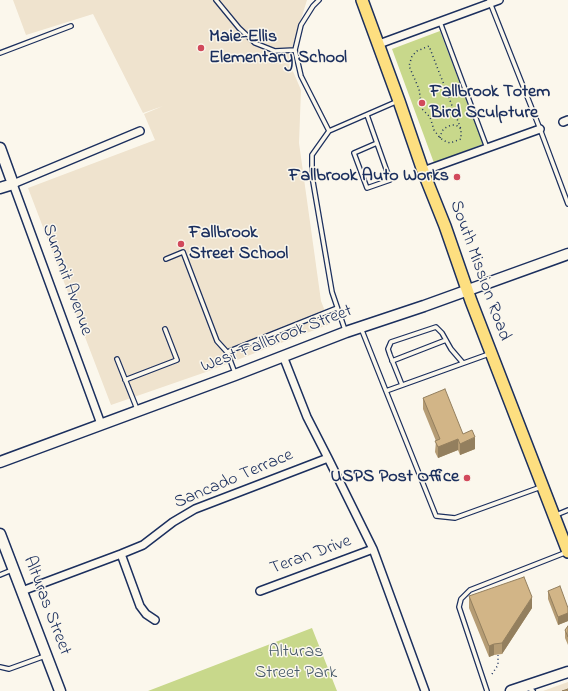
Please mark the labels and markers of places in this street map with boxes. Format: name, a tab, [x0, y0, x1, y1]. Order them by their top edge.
place label: Maie-Ellis Elementary School	[209, 27, 347, 70]
marker: Maie-Ellis Elementary School	[196, 43, 206, 53]
place label: Fallbrook Totem Bird Sculpture	[430, 82, 550, 124]
marker: Fallbrook Totem Bird Sculpture	[417, 98, 427, 108]
place label: Fallbrook Auto Works	[289, 166, 449, 188]
marker: Fallbrook Auto Works	[452, 172, 462, 182]
place label: Fallbrook Street School	[189, 223, 288, 266]
marker: Fallbrook Street School	[176, 239, 186, 249]
place label: USPS Post Office	[331, 467, 459, 489]
marker: USPS Post Office	[462, 473, 472, 483]

